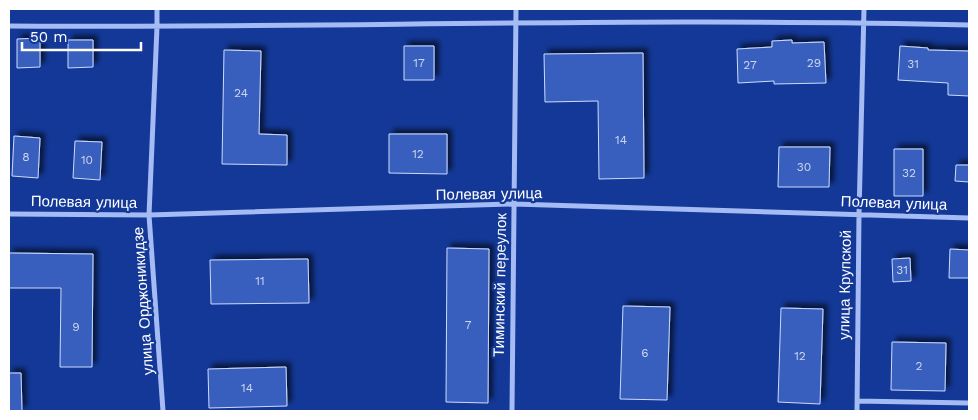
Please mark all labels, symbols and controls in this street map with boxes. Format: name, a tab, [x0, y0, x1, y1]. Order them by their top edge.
scale bar	[22, 20, 141, 52]
text: 50 m	[30, 28, 67, 46]
house number: 17	[413, 56, 425, 70]
house number: 29	[807, 56, 821, 70]
house number: 31	[907, 57, 919, 71]
house number: 27	[743, 58, 757, 72]
house number: 24	[234, 86, 248, 100]
house number: 14	[615, 133, 627, 147]
house number: 12	[412, 147, 424, 161]
house number: 8	[22, 150, 30, 164]
house number: 10	[81, 153, 93, 167]
house number: 30	[797, 160, 811, 174]
house number: 32	[902, 166, 916, 180]
street label: Полевая улица	[436, 184, 543, 204]
street label: Полевая улица	[31, 192, 138, 212]
street label: Полевая улица	[840, 192, 948, 214]
street label: Тиминский переулок	[490, 213, 510, 357]
street label: улица Орджоникидзе	[129, 226, 157, 376]
street label: улица Крупской	[835, 230, 855, 340]
house number: 31	[896, 263, 908, 277]
house number: 11	[255, 274, 265, 288]
house number: 7	[465, 318, 472, 332]
house number: 9	[72, 320, 80, 334]
house number: 6	[641, 346, 649, 360]
house number: 12	[794, 349, 806, 363]
house number: 2	[916, 359, 923, 373]
house number: 14	[241, 381, 253, 395]

